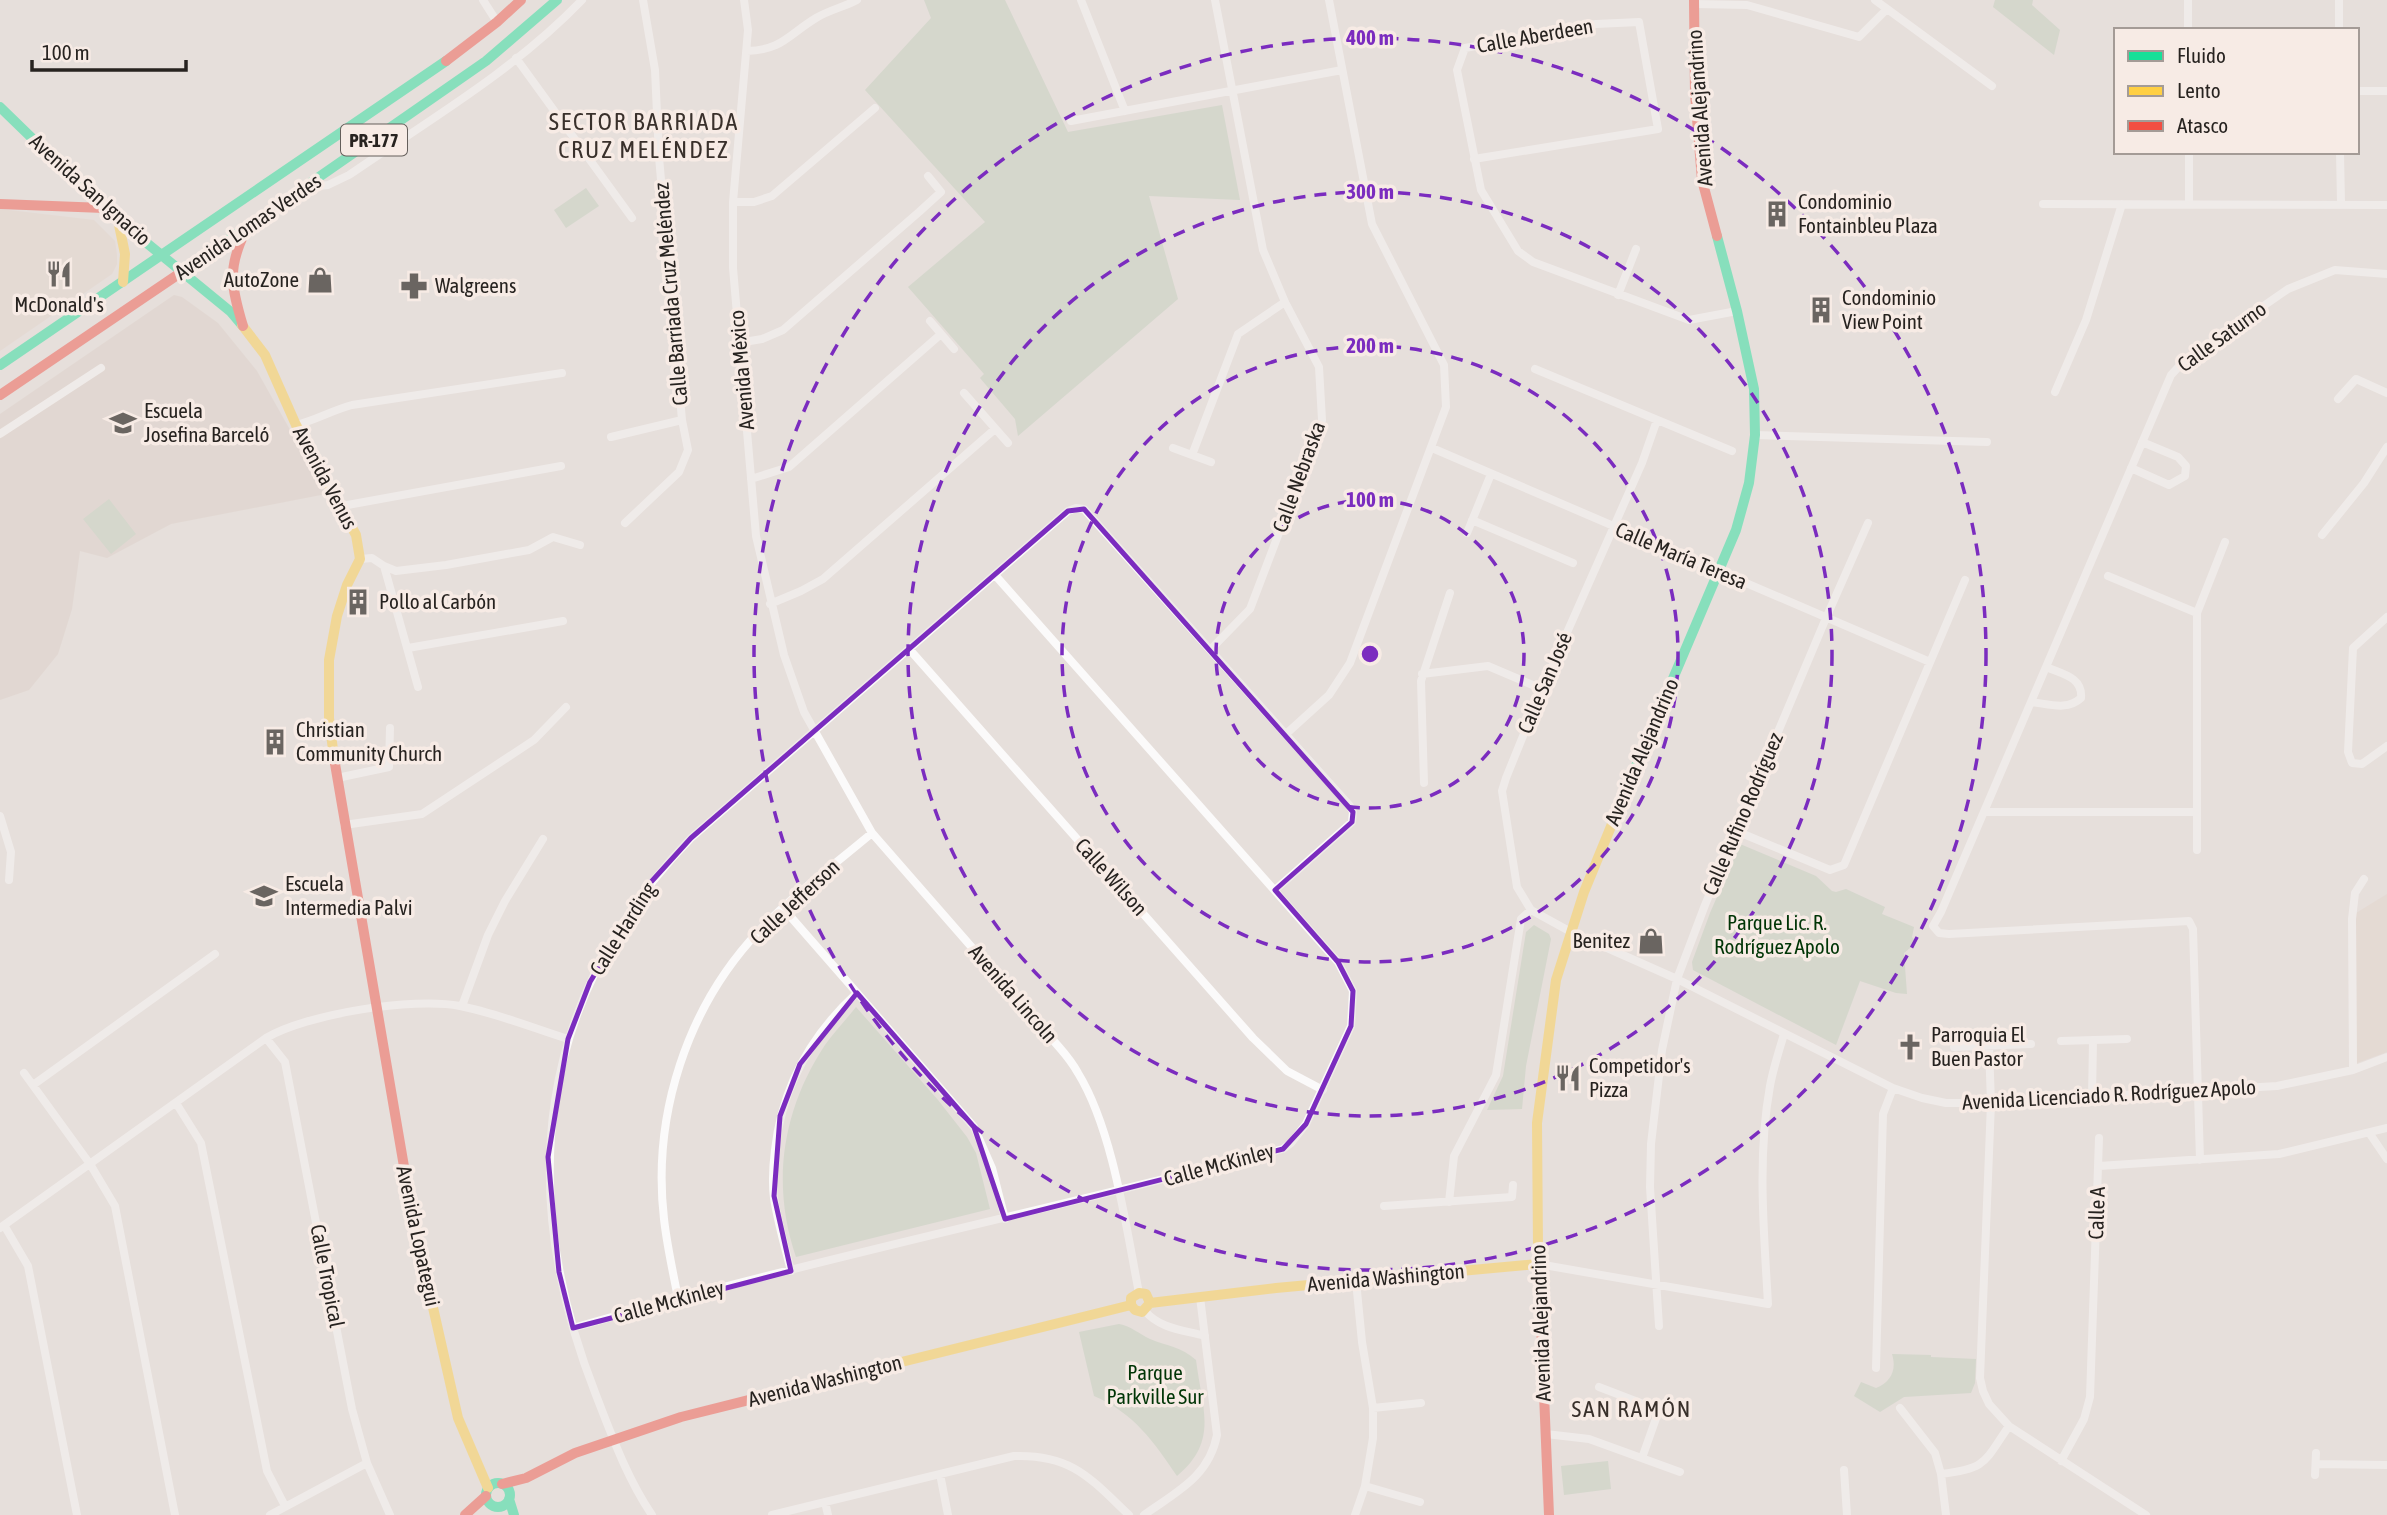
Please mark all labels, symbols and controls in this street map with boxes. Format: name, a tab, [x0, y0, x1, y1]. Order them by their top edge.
street label: Calle Aberdeen	[1475, 13, 1595, 57]
text: 400 m	[1345, 25, 1394, 49]
scale bar	[32, 28, 186, 72]
legend	[2114, 28, 2359, 154]
street label: Avenida Alejandrino	[1682, 29, 1716, 187]
text: 100 m	[42, 40, 90, 64]
text: Fluido	[2177, 43, 2226, 67]
text: Lento	[2177, 78, 2221, 102]
district label: SECTOR BARRIADA CRUZ MELÉNDEZ	[549, 108, 739, 163]
text: Atasco	[2177, 113, 2228, 137]
road number: PR-177	[341, 124, 407, 156]
street label: Avenida San Ignacio	[25, 129, 156, 250]
street label: Avenida Lomas Verdes	[170, 168, 325, 284]
text: 300 m	[1346, 179, 1394, 203]
street label: Calle Barriada Cruz Meléndez	[648, 181, 692, 407]
place label: Condominio Fontainbleu Plaza	[1798, 189, 1938, 237]
building icon: Condominio Fontainbleu Plaza	[1762, 199, 1792, 229]
restaurant icon: McDonald's	[44, 259, 74, 289]
shop icon: AutoZone	[305, 265, 335, 295]
place label: AutoZone	[224, 267, 299, 291]
pharmacy icon: Walgreens	[399, 271, 429, 301]
place label: Walgreens	[435, 273, 516, 297]
place label: Condominio View Point	[1842, 285, 1936, 333]
place label: McDonald's	[14, 292, 104, 316]
building icon: Condominio View Point	[1806, 295, 1836, 325]
street label: Calle Saturno	[2172, 296, 2270, 376]
street label: Avenida México	[724, 309, 758, 431]
text: 200 m	[1346, 333, 1394, 357]
place label: Escuela Josefina Barceló	[144, 398, 269, 446]
school or university icon: Escuela Josefina Barceló	[108, 408, 138, 438]
street label: Calle Nebraska	[1267, 418, 1329, 535]
street label: Avenida Venus	[289, 422, 363, 533]
text: 100 m	[1346, 487, 1394, 511]
street label: Calle María Teresa	[1612, 517, 1751, 594]
building icon: Pollo al Carbón	[343, 587, 373, 617]
place label: Pollo al Carbón	[379, 589, 496, 613]
street label: Calle San José	[1512, 628, 1576, 737]
centre of rings	[1358, 642, 1382, 666]
street label: Avenida Alejandrino	[1599, 675, 1683, 829]
place label: Christian Community Church	[296, 717, 442, 765]
building icon: Christian Community Church	[260, 727, 290, 757]
street label: Calle Rufino Rodríguez	[1697, 728, 1787, 899]
street label: Calle Wilson	[1071, 833, 1153, 920]
street label: Calle Jefferson	[745, 854, 844, 949]
place label: Escuela Intermedia Palvi	[285, 871, 413, 919]
street label: Calle Harding	[584, 878, 660, 979]
school or university icon: Escuela Intermedia Palvi	[249, 881, 279, 911]
park label: Parque Lic. R. Rodríguez Apolo	[1714, 910, 1840, 958]
shop icon: Benitez	[1636, 926, 1666, 956]
place label: Benitez	[1573, 928, 1630, 952]
street label: Avenida Lincoln	[965, 939, 1063, 1047]
place label: Parroquia El Buen Pastor	[1931, 1022, 2025, 1070]
church icon: Parroquia El Buen Pastor	[1895, 1032, 1925, 1062]
place label: Competidor's Pizza	[1589, 1053, 1691, 1101]
restaurant icon: Competidor's Pizza	[1553, 1063, 1583, 1093]
street label: Avenida Licenciado R. Rodríguez Apolo	[1961, 1074, 2257, 1114]
street label: Calle McKinley	[1161, 1138, 1277, 1190]
street label: Avenida Lopategui	[392, 1163, 446, 1308]
street label: Calle A	[2083, 1185, 2109, 1240]
street label: Calle Tropical	[306, 1222, 350, 1330]
street label: Avenida Alejandrino	[1525, 1244, 1555, 1402]
street label: Avenida Washington	[1306, 1258, 1466, 1296]
street label: Calle McKinley	[611, 1275, 727, 1327]
street label: Avenida Washington	[745, 1349, 904, 1411]
park label: Parque Parkville Sur	[1106, 1360, 1204, 1408]
district label: SAN RAMÓN	[1572, 1396, 1692, 1422]

